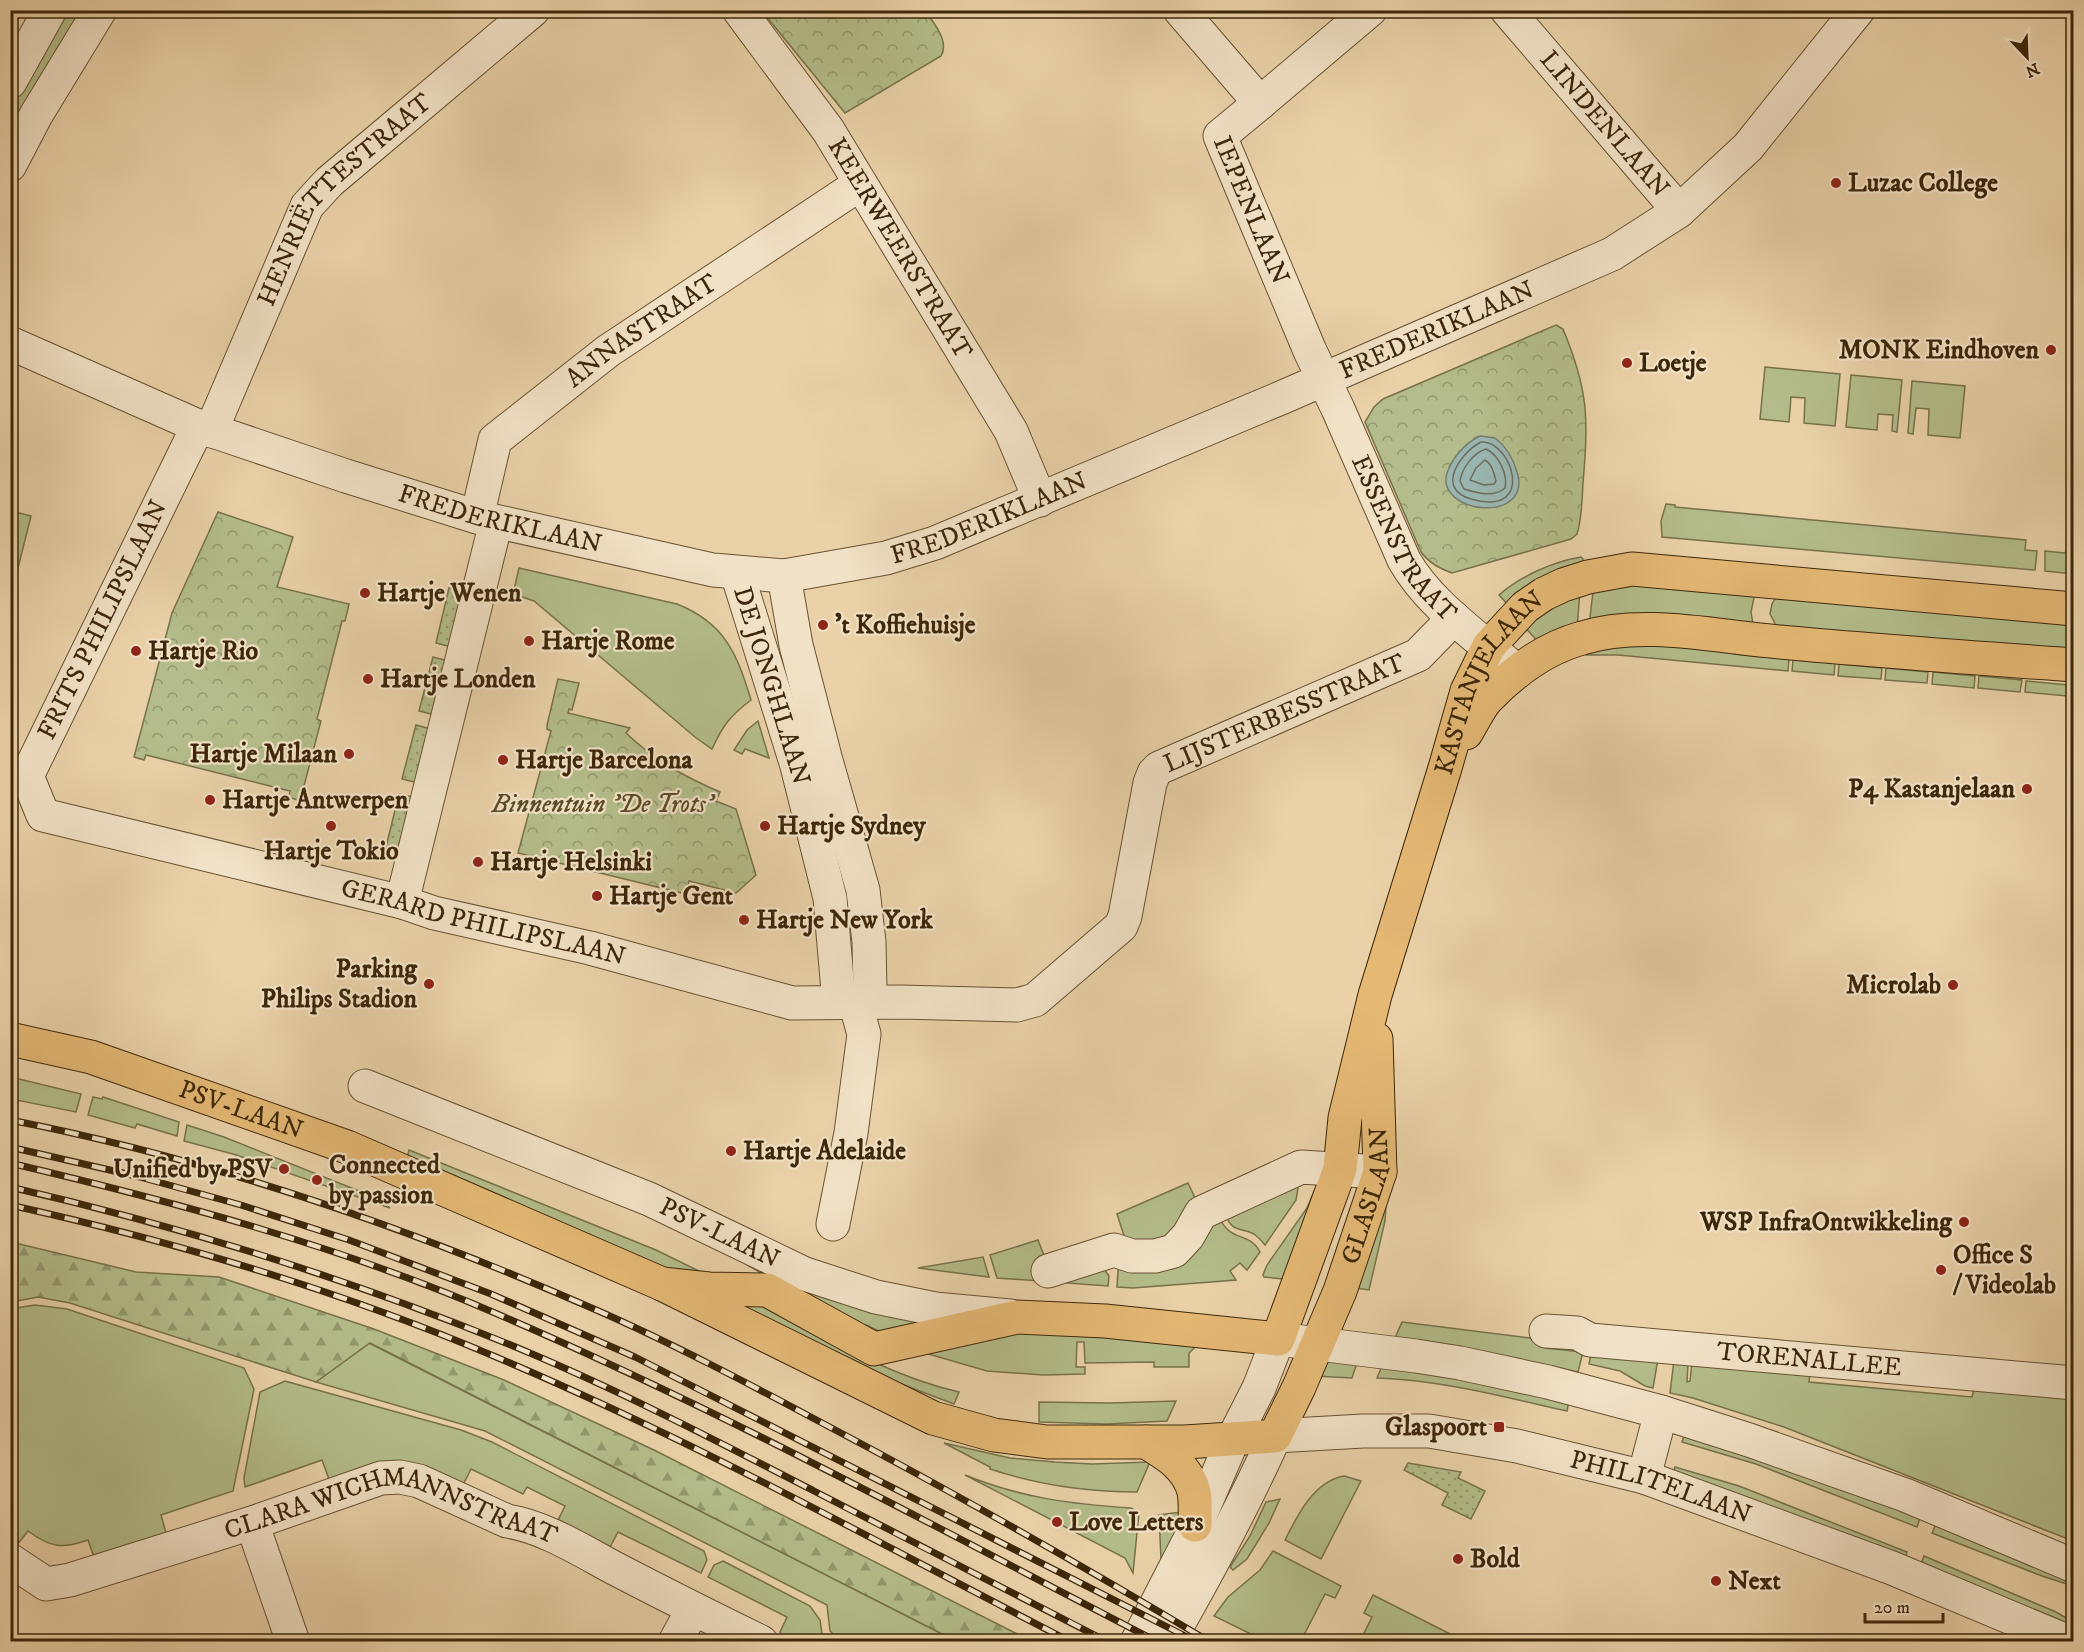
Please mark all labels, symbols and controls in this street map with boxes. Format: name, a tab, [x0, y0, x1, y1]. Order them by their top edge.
north arrow	[1997, 27, 2057, 87]
street label: LINDENLAAN	[1532, 44, 1677, 204]
text: N	[2023, 58, 2042, 82]
street label: HENRIËTTESTRAAT	[250, 86, 439, 311]
street label: IEPENLAAN	[1205, 131, 1297, 289]
street label: KEERWEERSTRAAT	[820, 132, 980, 365]
place label: Luzac College	[1848, 167, 1998, 200]
marker: Luzac College	[1829, 176, 1843, 190]
street label: ANNASTRAAT	[559, 266, 724, 395]
street label: FREDERIKLAAN	[1334, 273, 1539, 387]
place label: MONK Eindhoven	[1839, 334, 2039, 367]
marker: MONK Eindhoven	[2044, 343, 2058, 357]
place label: Loetje	[1639, 347, 1707, 380]
marker: Loetje	[1620, 356, 1634, 370]
street label: ESSENSTRAAT	[1344, 450, 1464, 629]
street label: FREDERIKLAAN	[887, 464, 1092, 572]
street label: FREDERIKLAAN	[394, 477, 605, 561]
street label: FRITS PHILIPSLAAN	[31, 495, 175, 745]
place label: Hartje Wenen	[377, 577, 522, 610]
street label: DE JONGHLAAN	[726, 582, 818, 788]
street label: KASTANJELAAN	[1427, 583, 1549, 779]
marker: Hartje Wenen	[358, 586, 372, 600]
place label: 't Koffiehuisje	[835, 609, 976, 642]
marker: 't Koffiehuisje	[816, 618, 830, 632]
place label: Hartje Rome	[541, 625, 675, 658]
marker: Hartje Rome	[522, 634, 536, 648]
place label: Hartje Rio	[148, 635, 258, 668]
marker: Hartje Rio	[129, 644, 143, 658]
street label: LIJSTERBESSTRAAT	[1158, 646, 1410, 780]
place label: Hartje Londen	[380, 663, 536, 696]
marker: Hartje Londen	[361, 672, 375, 686]
place label: Hartje Milaan	[190, 738, 337, 771]
place label: Hartje Barcelona	[515, 744, 693, 777]
marker: Hartje Milaan	[342, 747, 356, 761]
marker: Hartje Barcelona	[496, 753, 510, 767]
place label: P4 Kastanjelaan	[1848, 773, 2015, 806]
marker: P4 Kastanjelaan	[2020, 782, 2034, 796]
place label: Hartje Antwerpen	[222, 784, 409, 817]
park label: Binnentuin 'De Trots'	[491, 788, 716, 821]
marker: Hartje Antwerpen	[203, 793, 217, 807]
place label: Hartje Sydney	[777, 810, 926, 843]
marker: Hartje Tokio	[324, 819, 338, 833]
marker: Hartje Sydney	[758, 819, 772, 833]
place label: Hartje Tokio	[263, 835, 399, 868]
place label: Hartje Helsinki	[490, 846, 652, 879]
marker: Hartje Helsinki	[471, 855, 485, 869]
street label: GERARD PHILIPSLAAN	[338, 871, 629, 973]
place label: Hartje Gent	[609, 880, 734, 913]
marker: Hartje Gent	[590, 889, 604, 903]
place label: Hartje New York	[756, 904, 934, 937]
marker: Hartje New York	[737, 913, 751, 927]
place label: Parking Philips Stadion	[261, 953, 418, 1016]
place label: Microlab	[1846, 969, 1941, 1002]
marker: Parking Philips Stadion	[422, 977, 436, 991]
marker: Microlab	[1946, 978, 1960, 992]
street label: PSV-LAAN	[175, 1073, 308, 1147]
street label: GLASLAAN	[1334, 1127, 1398, 1268]
place label: Hartje Adelaide	[743, 1135, 906, 1168]
marker: Hartje Adelaide	[724, 1144, 738, 1158]
place label: Connected by passion	[328, 1149, 441, 1212]
place label: Unified by PSV	[113, 1153, 274, 1186]
marker: Unified by PSV	[277, 1162, 291, 1176]
marker: Connected by passion	[310, 1173, 324, 1187]
street label: PSV-LAAN	[654, 1190, 785, 1276]
place label: WSP InfraOntwikkeling	[1699, 1206, 1953, 1239]
marker: WSP InfraOntwikkeling	[1957, 1215, 1971, 1229]
place label: Office S / Videolab	[1952, 1239, 2056, 1302]
marker: Office S / Videolab	[1934, 1263, 1948, 1277]
street label: TORENALLEE	[1716, 1335, 1903, 1384]
place label: Glaspoort	[1385, 1411, 1488, 1444]
marker: Glaspoort	[1492, 1420, 1506, 1434]
street label: PHILITELAAN	[1567, 1443, 1756, 1532]
text: CLARA WICHMANNSTRAAT	[220, 1460, 563, 1552]
place label: Love Letters	[1069, 1506, 1204, 1539]
marker: Love Letters	[1050, 1515, 1064, 1529]
street label: CLARA WICHMANNSTRAAT	[214, 1521, 566, 1559]
place label: Bold	[1470, 1543, 1521, 1576]
marker: Bold	[1451, 1552, 1465, 1566]
place label: Next	[1728, 1565, 1781, 1598]
marker: Next	[1709, 1574, 1723, 1588]
scale bar	[1865, 1586, 1943, 1624]
text: 20 m	[1874, 1597, 1910, 1619]

